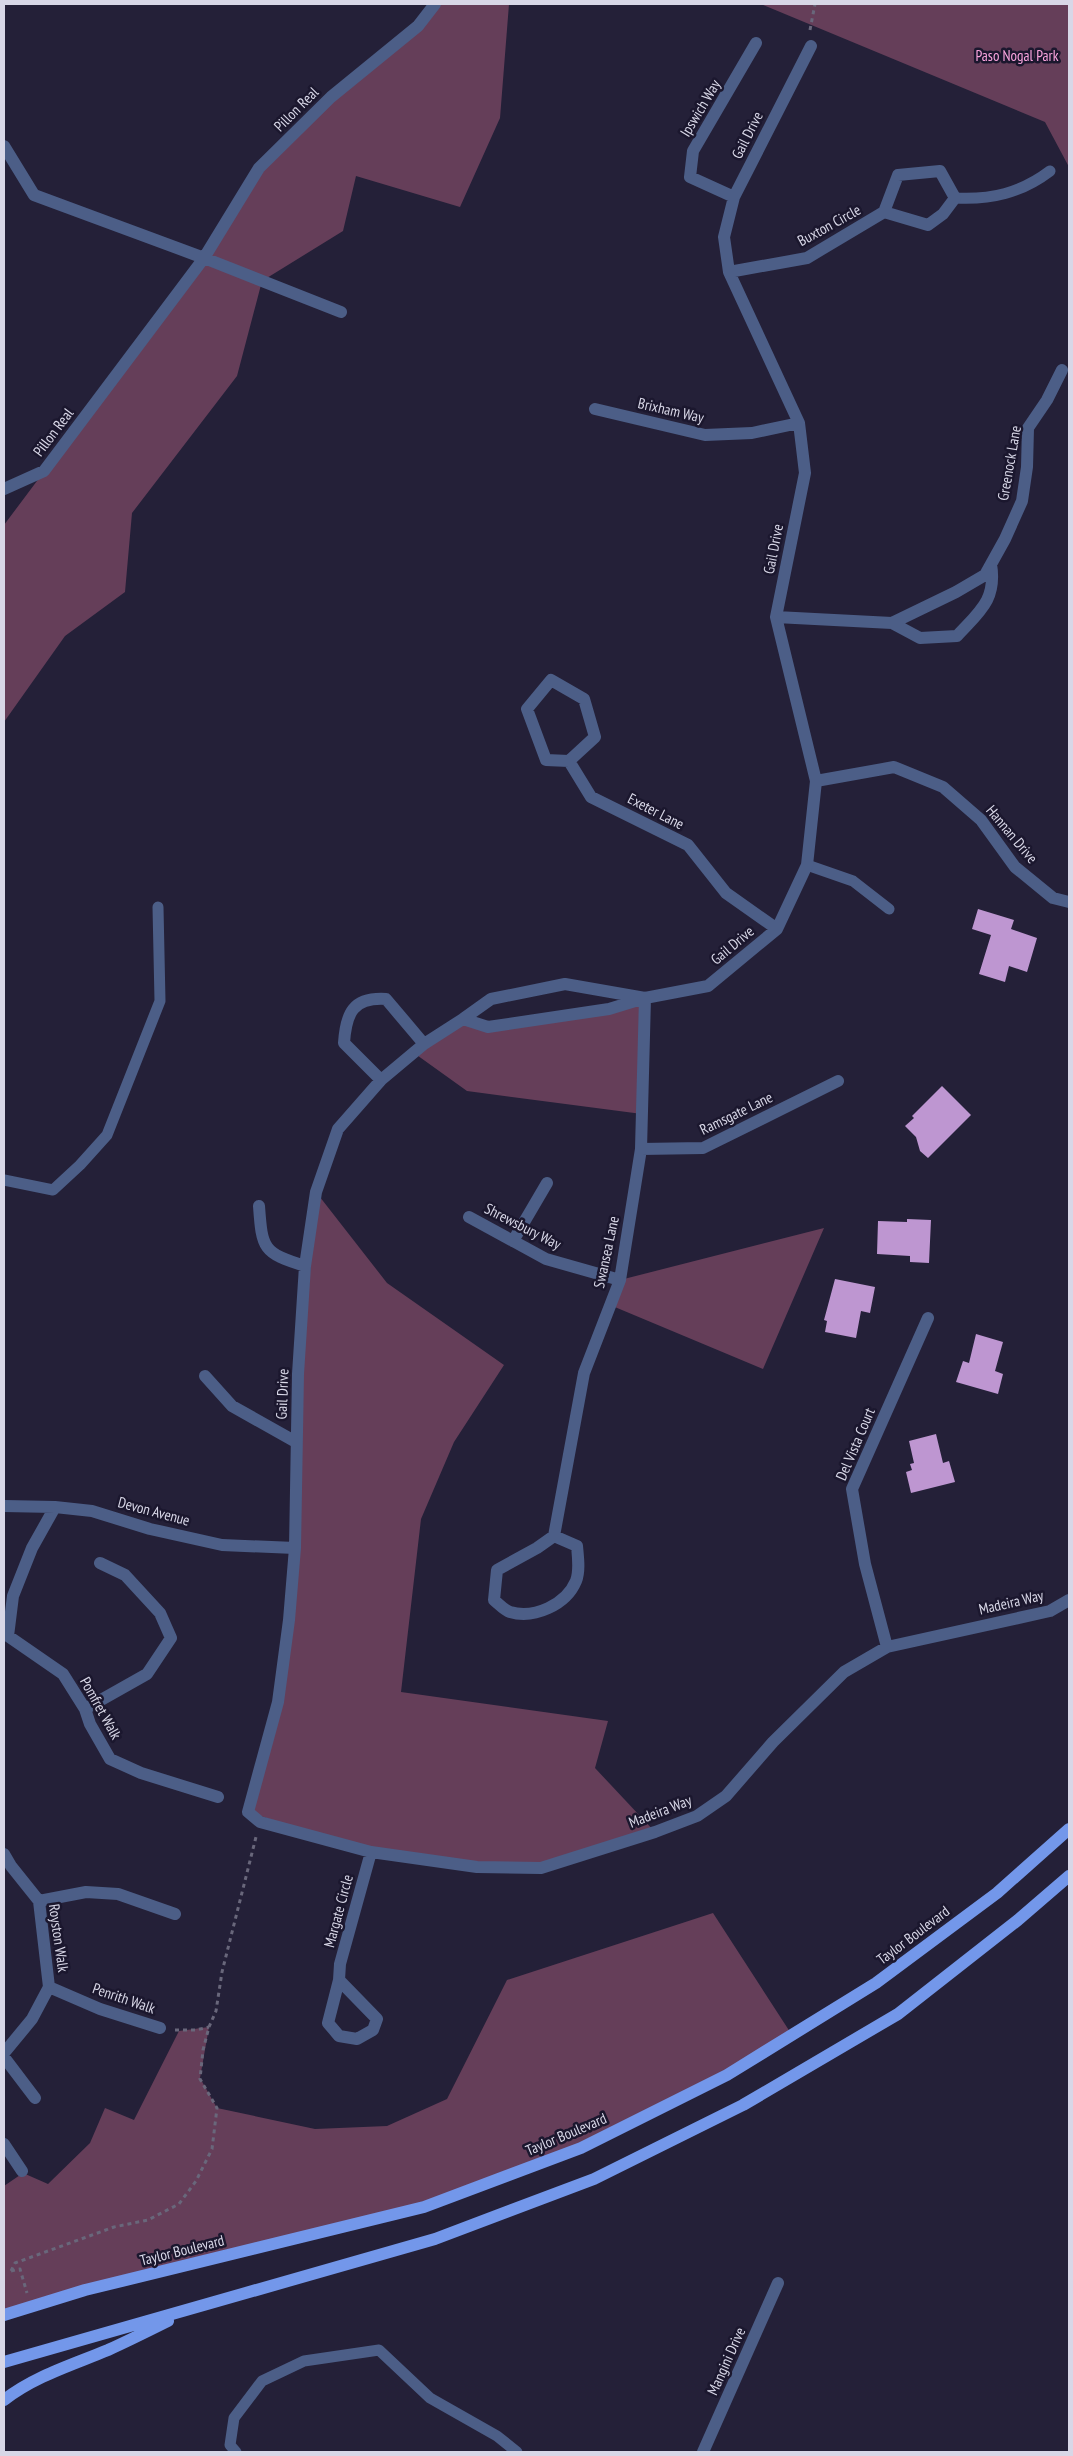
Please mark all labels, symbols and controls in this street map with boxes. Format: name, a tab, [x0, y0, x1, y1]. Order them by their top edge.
park label: Paso Nogal Park	[975, 46, 1059, 65]
street label: Ipswich Way	[676, 76, 725, 140]
street label: Pillon Real	[270, 82, 323, 135]
street label: Gail Drive	[727, 108, 767, 162]
street label: Buxton Circle	[794, 200, 864, 250]
street label: Brixham Way	[636, 393, 706, 427]
street label: Pillon Real	[29, 404, 78, 460]
street label: Greenock Lane	[993, 424, 1025, 502]
street label: Gail Drive	[759, 522, 787, 576]
street label: Exeter Lane	[625, 789, 687, 833]
street label: Hannan Drive	[982, 801, 1042, 867]
street label: Gail Drive	[707, 921, 757, 969]
street label: Ramsgate Lane	[696, 1087, 776, 1139]
street label: Shrewsbury Way	[481, 1199, 565, 1254]
street label: Swansea Lane	[589, 1214, 623, 1290]
street label: Gail Drive	[272, 1368, 292, 1420]
street label: Del Vista Court	[831, 1405, 879, 1483]
street label: Devon Avenue	[116, 1492, 192, 1530]
street label: Madeira Way	[977, 1585, 1046, 1619]
street label: Pomfret Walk	[76, 1673, 126, 1743]
street label: Madeira Way	[626, 1790, 694, 1832]
street label: Margate Circle	[319, 1872, 357, 1950]
street label: Taylor Boulevard	[873, 1901, 953, 1969]
street label: Royston Walk	[45, 1903, 73, 1973]
street label: Penrith Walk	[90, 1978, 158, 2018]
street label: Taylor Boulevard	[523, 2108, 609, 2160]
street label: Taylor Boulevard	[138, 2230, 226, 2270]
street label: Mangini Drive	[703, 2324, 749, 2398]

